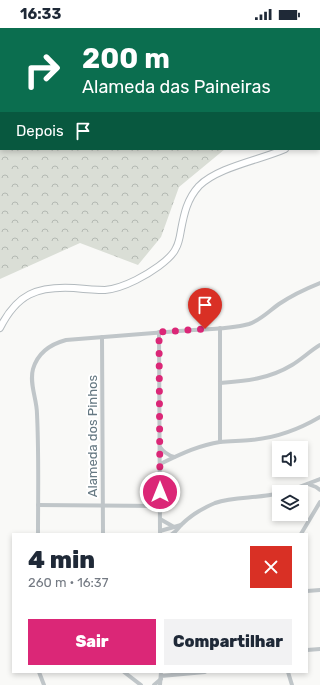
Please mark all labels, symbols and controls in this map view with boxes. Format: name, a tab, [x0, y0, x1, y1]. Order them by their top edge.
text: 16:33	[20, 5, 61, 23]
text: 200 m	[82, 42, 170, 75]
icon: right	[16, 44, 68, 96]
text: Alameda das Paineiras	[82, 76, 271, 98]
icon: arrive	[72, 120, 94, 142]
text: Depois	[16, 122, 64, 140]
pin	[188, 288, 222, 329]
icon: arrive	[194, 294, 216, 316]
street label: Alameda dos Pinhos	[85, 374, 100, 497]
map controls	[272, 441, 308, 521]
button: sound	[272, 441, 308, 477]
position arrow	[139, 471, 181, 513]
button: layers	[272, 485, 308, 521]
text: 4 min	[28, 546, 95, 574]
button: close	[250, 546, 292, 588]
text: 260 m · 16:37	[28, 575, 108, 590]
button: Sair	[28, 619, 156, 665]
button: Compartilhar	[164, 619, 292, 665]

